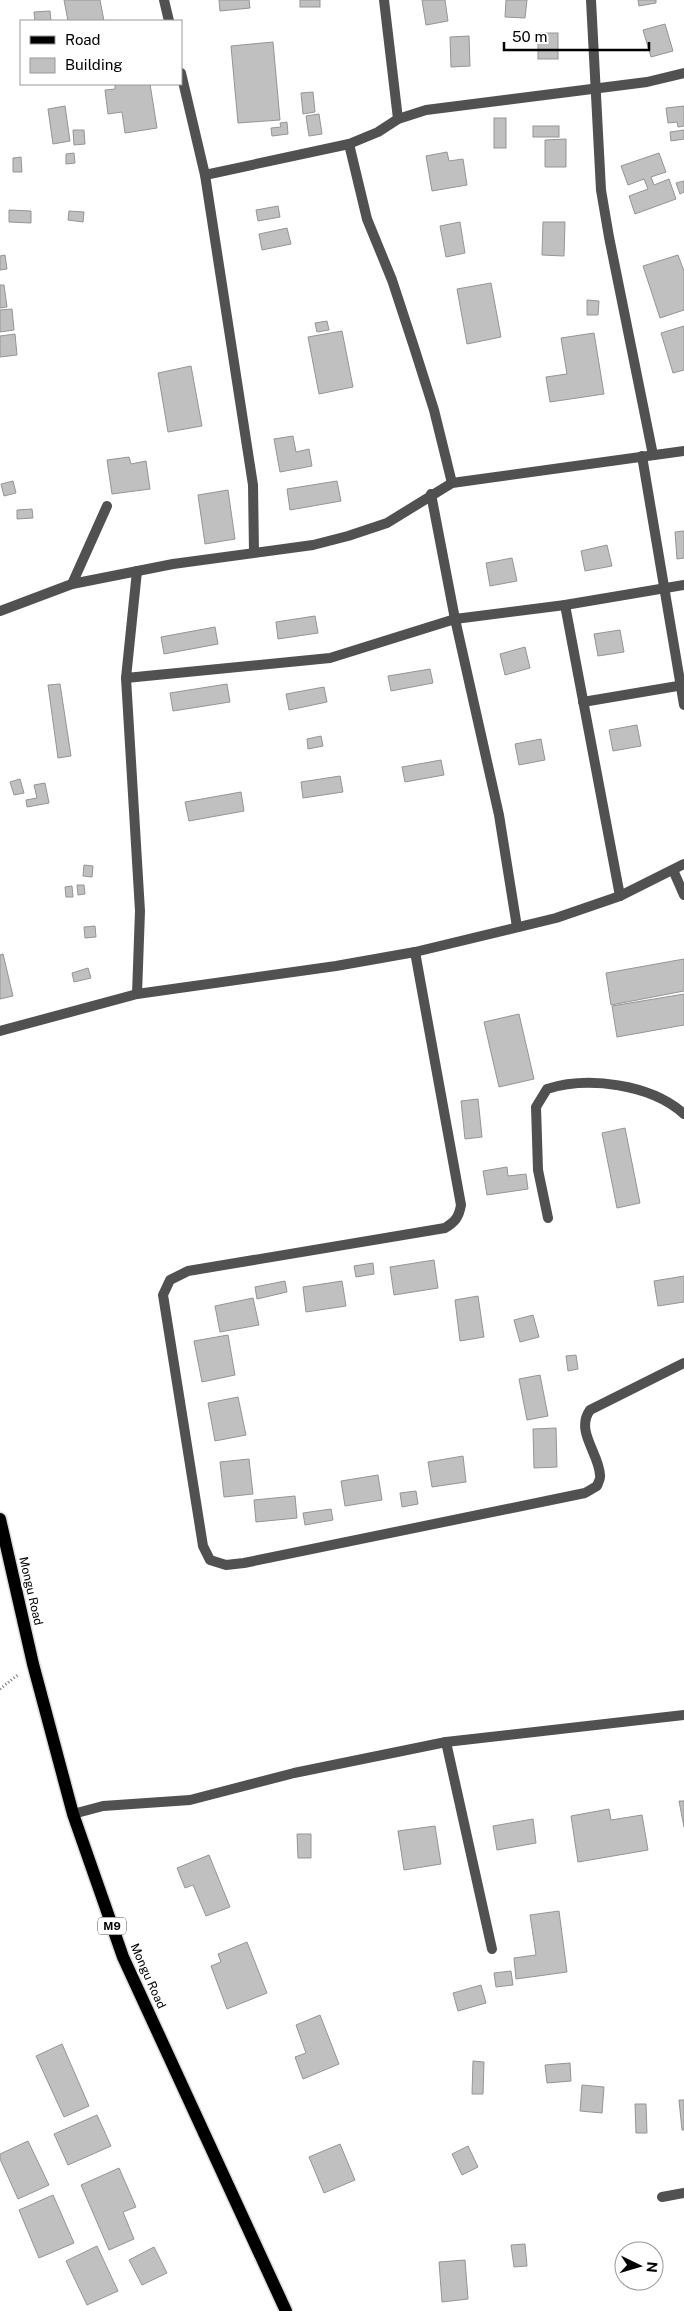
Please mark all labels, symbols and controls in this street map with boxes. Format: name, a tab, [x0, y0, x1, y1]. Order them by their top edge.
legend	[20, 20, 182, 85]
scale bar	[504, 20, 649, 52]
text: 50 m	[512, 28, 547, 45]
text: Road	[65, 31, 101, 48]
text: Building	[65, 56, 123, 73]
street label: Mongu Road	[16, 1555, 46, 1627]
road number: M9	[98, 1918, 126, 1934]
street label: Mongu Road	[127, 1941, 169, 2011]
north arrow	[614, 2241, 664, 2291]
text: N	[644, 2261, 660, 2273]

